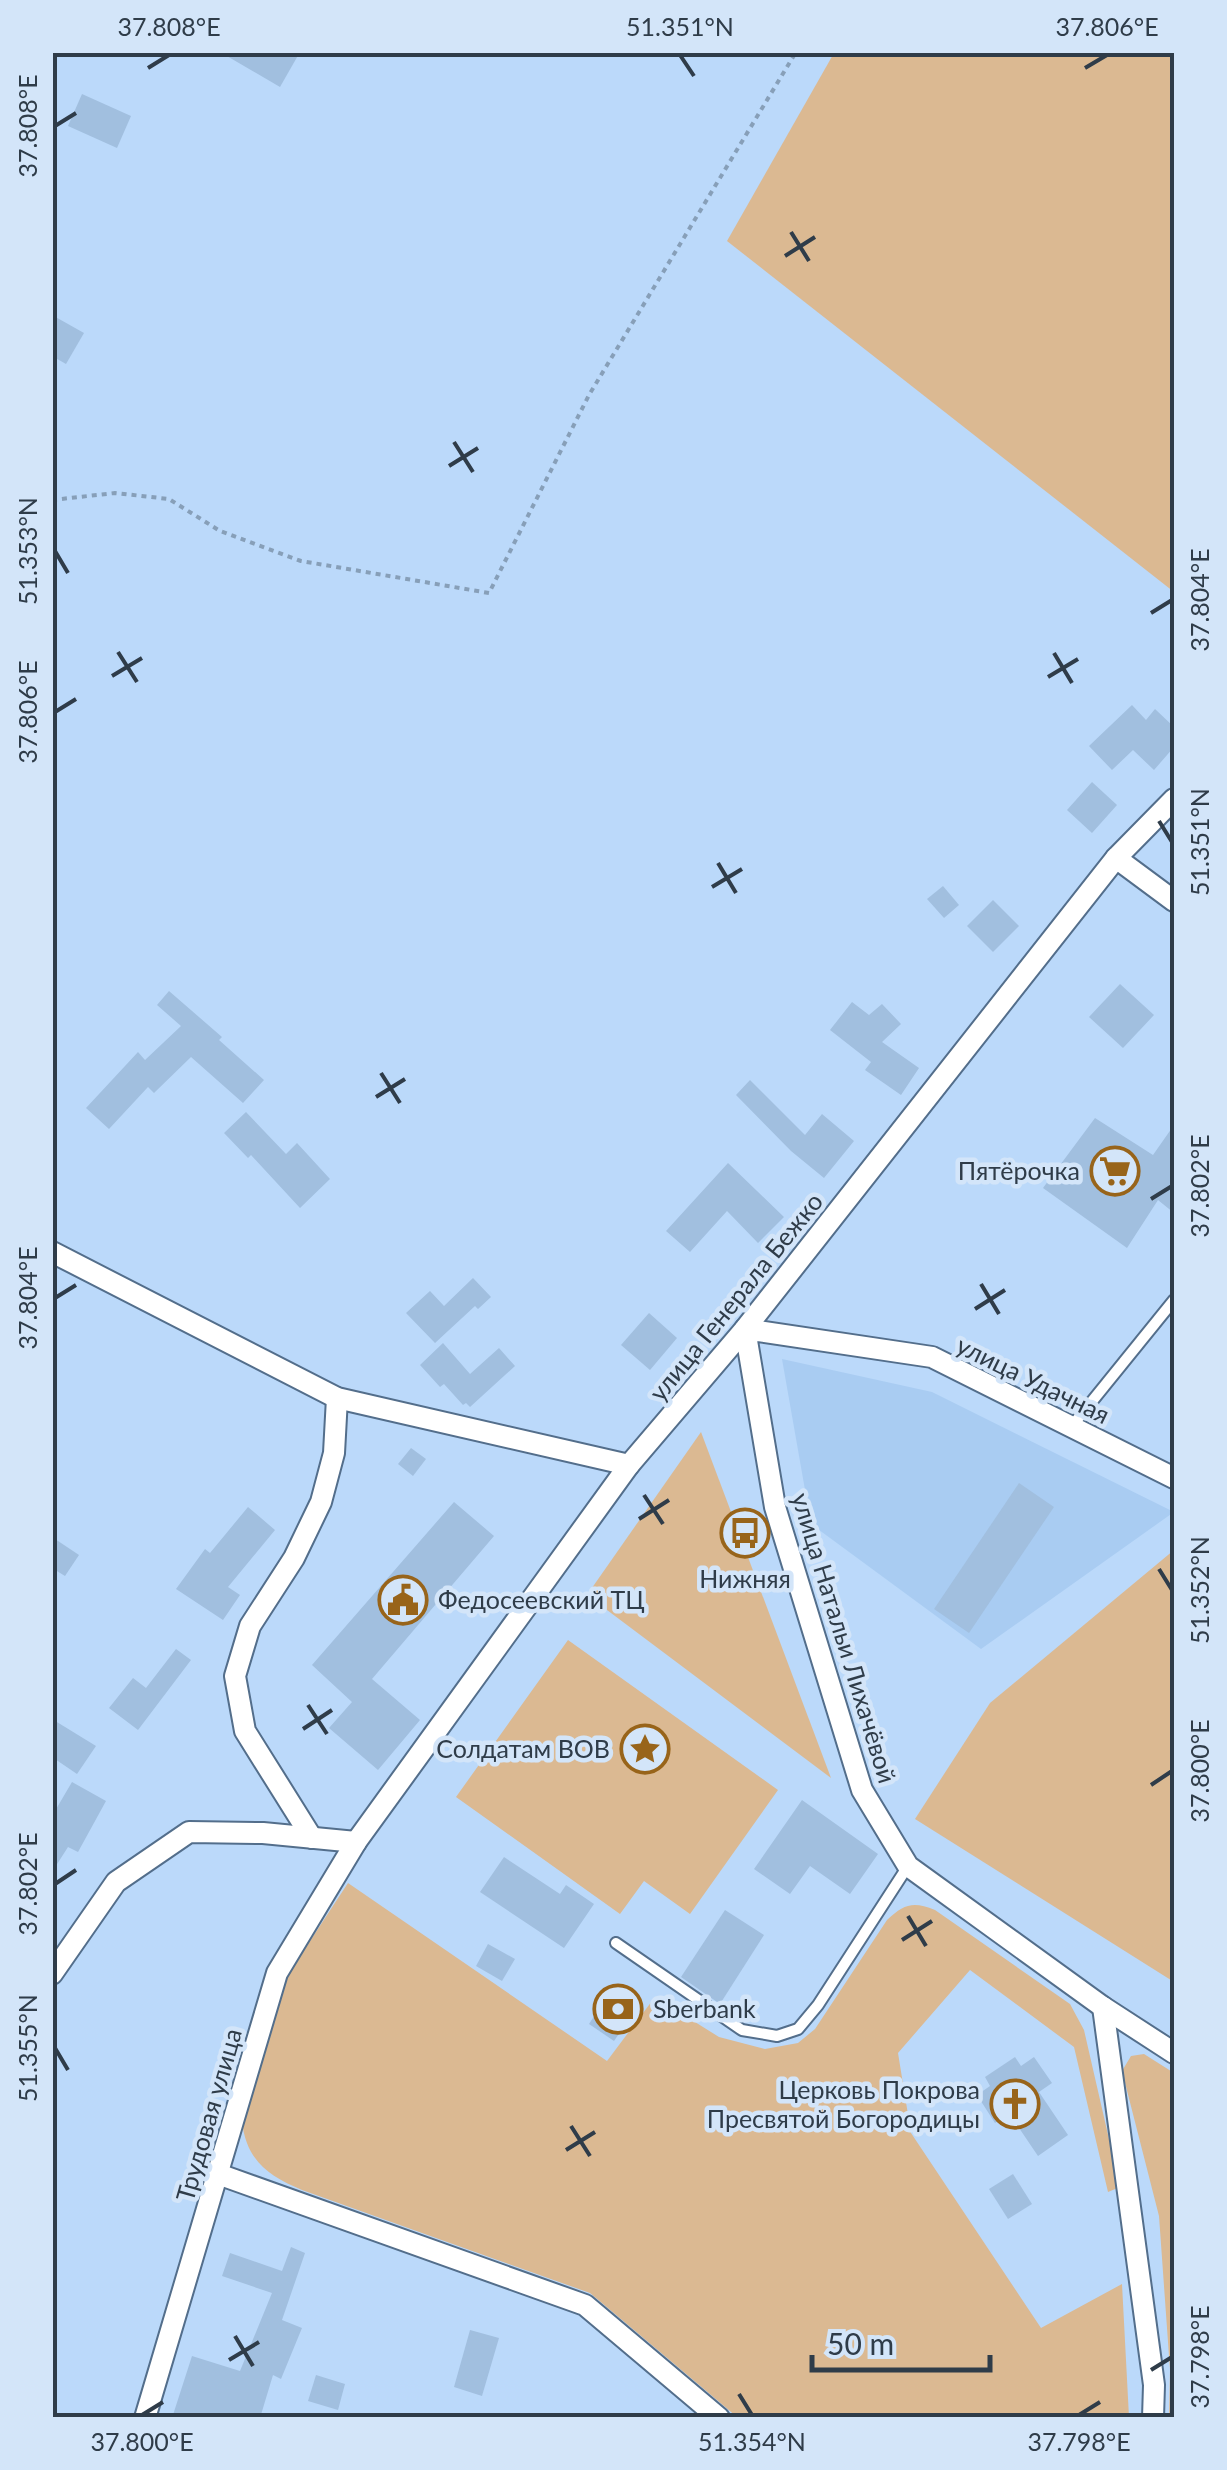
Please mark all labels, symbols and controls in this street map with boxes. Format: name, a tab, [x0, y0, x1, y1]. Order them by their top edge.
text: 37.808°E	[117, 11, 221, 41]
text: 51.351°N	[626, 11, 734, 41]
text: 37.806°E	[1055, 11, 1159, 41]
text: 37.808°E	[12, 74, 42, 178]
text: 51.353°N	[12, 497, 42, 605]
text: 37.804°E	[1184, 548, 1214, 652]
text: 37.806°E	[12, 660, 42, 764]
text: 51.351°N	[1184, 788, 1214, 896]
text: 37.802°E	[1184, 1134, 1214, 1238]
supermarket icon: Пятёрочка	[1089, 1145, 1141, 1197]
place label: Пятёрочка	[958, 1155, 1080, 1185]
street label: улица Генерала Бежко	[642, 1186, 828, 1406]
text: 37.804°E	[12, 1246, 42, 1350]
street label: улица Удачная	[952, 1329, 1115, 1429]
street label: улица Натальи Лихачёвой	[786, 1489, 903, 1787]
bus stop icon: Нижняя	[719, 1507, 771, 1559]
text: 51.352°N	[1184, 1536, 1214, 1644]
place label: Нижняя	[699, 1563, 791, 1593]
public building icon: Федосеевский ТЦ	[377, 1574, 429, 1626]
place label: Федосеевский ТЦ	[438, 1584, 645, 1614]
text: 37.800°E	[1184, 1719, 1214, 1823]
place icon: Солдатам ВОВ	[619, 1723, 671, 1775]
place label: Солдатам ВОВ	[436, 1733, 610, 1763]
text: 37.802°E	[12, 1832, 42, 1936]
bank icon: Sberbank	[592, 1983, 644, 2035]
place label: Sberbank	[653, 1993, 756, 2023]
text: 51.355°N	[12, 1994, 42, 2102]
street label: Трудовая улица	[169, 2025, 247, 2205]
place label: Церковь Покрова Пресвятой Богородицы	[707, 2074, 980, 2133]
church icon: Церковь Покрова Пресвятой Богородицы	[989, 2078, 1041, 2130]
text: 37.798°E	[1184, 2305, 1214, 2409]
scale bar	[812, 2310, 990, 2372]
text: 50 m	[827, 2325, 894, 2361]
text: 37.800°E	[90, 2426, 194, 2456]
text: 51.354°N	[698, 2426, 806, 2456]
text: 37.798°E	[1027, 2426, 1131, 2456]

